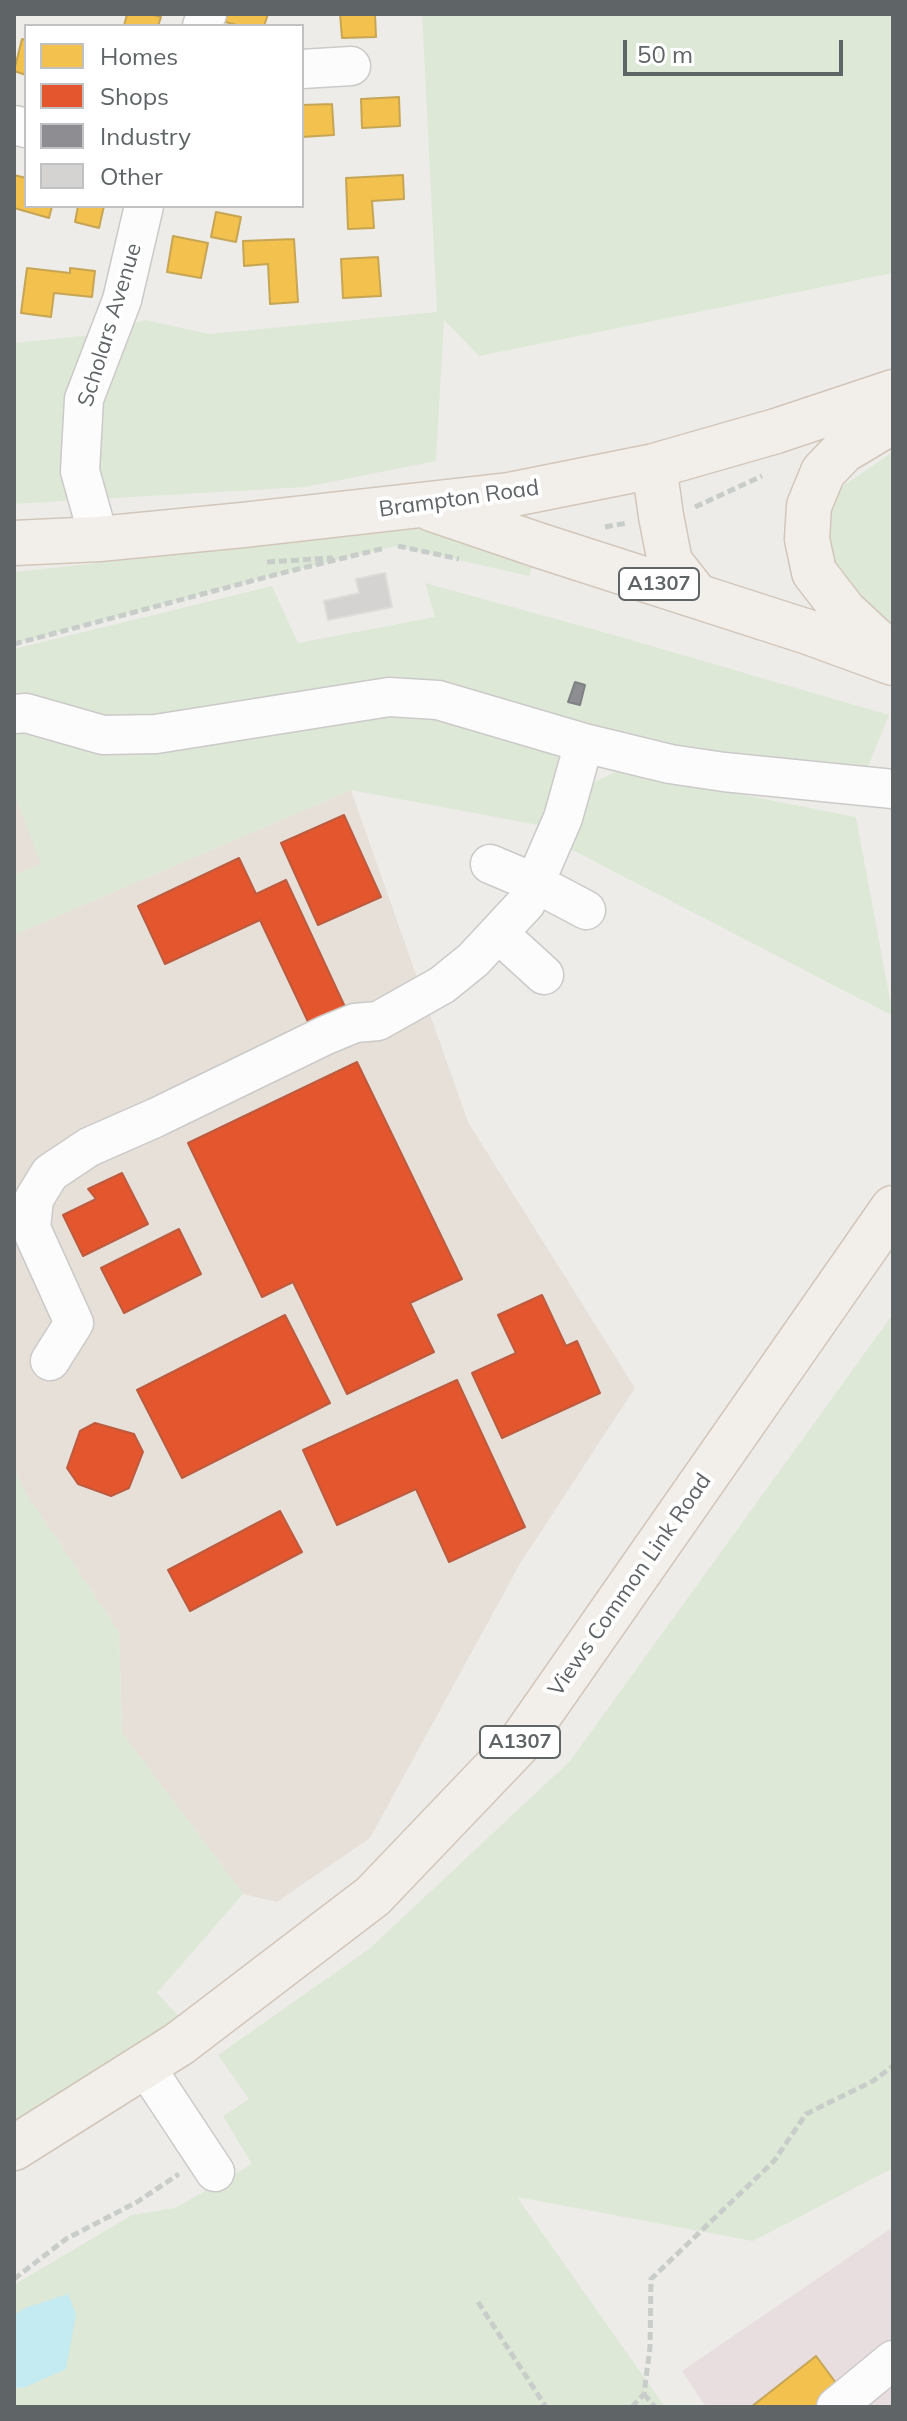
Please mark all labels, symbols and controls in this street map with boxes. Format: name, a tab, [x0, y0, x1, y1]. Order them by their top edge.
legend	[24, 24, 304, 208]
scale bar	[627, 24, 847, 74]
text: 50 m	[637, 39, 693, 69]
text: Homes	[100, 41, 178, 71]
text: Shops	[100, 81, 169, 111]
text: Industry	[100, 121, 191, 151]
text: Other	[100, 161, 163, 191]
street label: Scholars Avenue	[73, 240, 147, 410]
street label: Brampton Road	[377, 475, 541, 523]
road number: A1307	[619, 568, 699, 600]
street label: Views Common Link Road	[543, 1469, 717, 1701]
road number: A1307	[480, 1726, 560, 1758]

